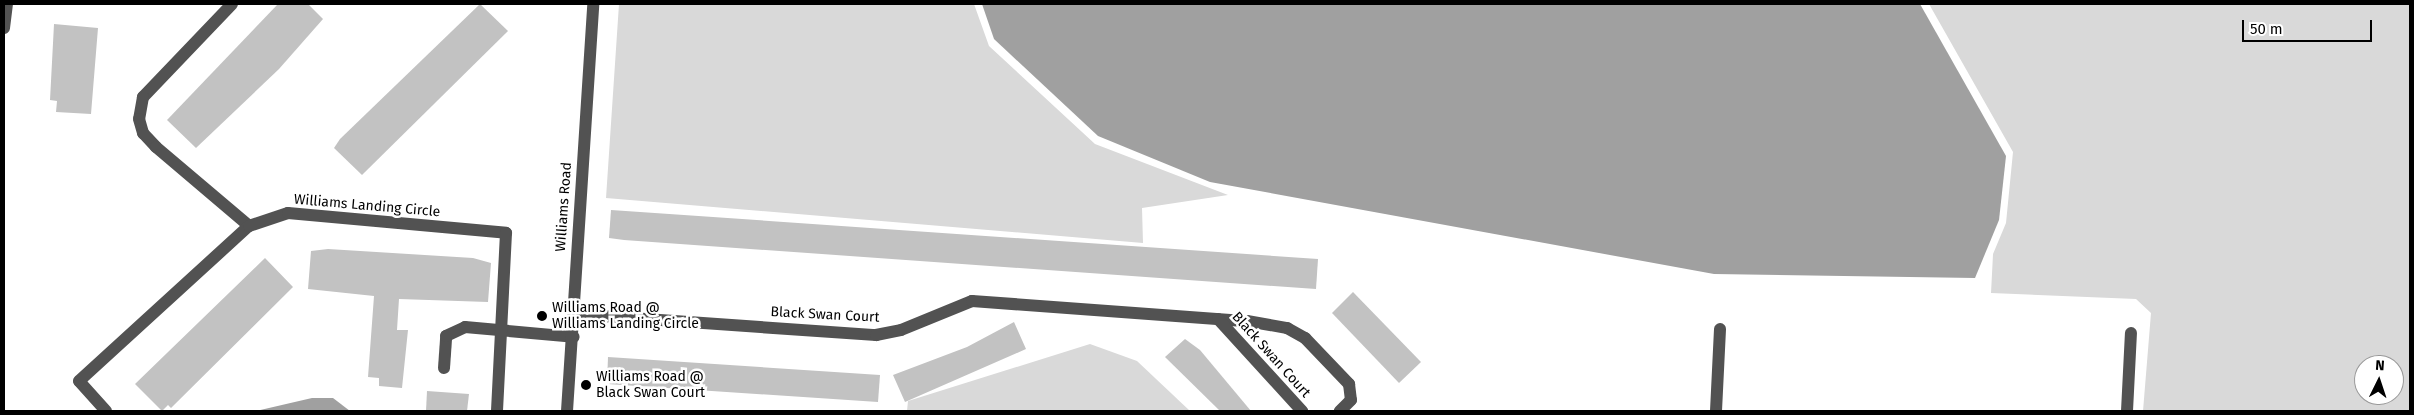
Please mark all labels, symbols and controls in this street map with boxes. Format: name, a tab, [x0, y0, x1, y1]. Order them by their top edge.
scale bar	[2244, 10, 2374, 42]
text: 50 m	[2250, 20, 2283, 38]
street label: Williams Road	[552, 162, 576, 252]
street label: Williams Landing Circle	[293, 191, 441, 221]
place label: Williams Road @ Williams Landing Circle	[552, 300, 699, 332]
street label: Black Swan Court	[770, 304, 880, 326]
street label: Black Swan Court	[1228, 309, 1314, 401]
marker: Williams Road @ Williams Landing Circle	[536, 310, 548, 322]
north arrow	[2354, 355, 2404, 405]
text: N	[2375, 357, 2385, 374]
place label: Williams Road @ Black Swan Court	[596, 369, 705, 402]
marker: Williams Road @ Black Swan Court	[580, 379, 592, 391]

